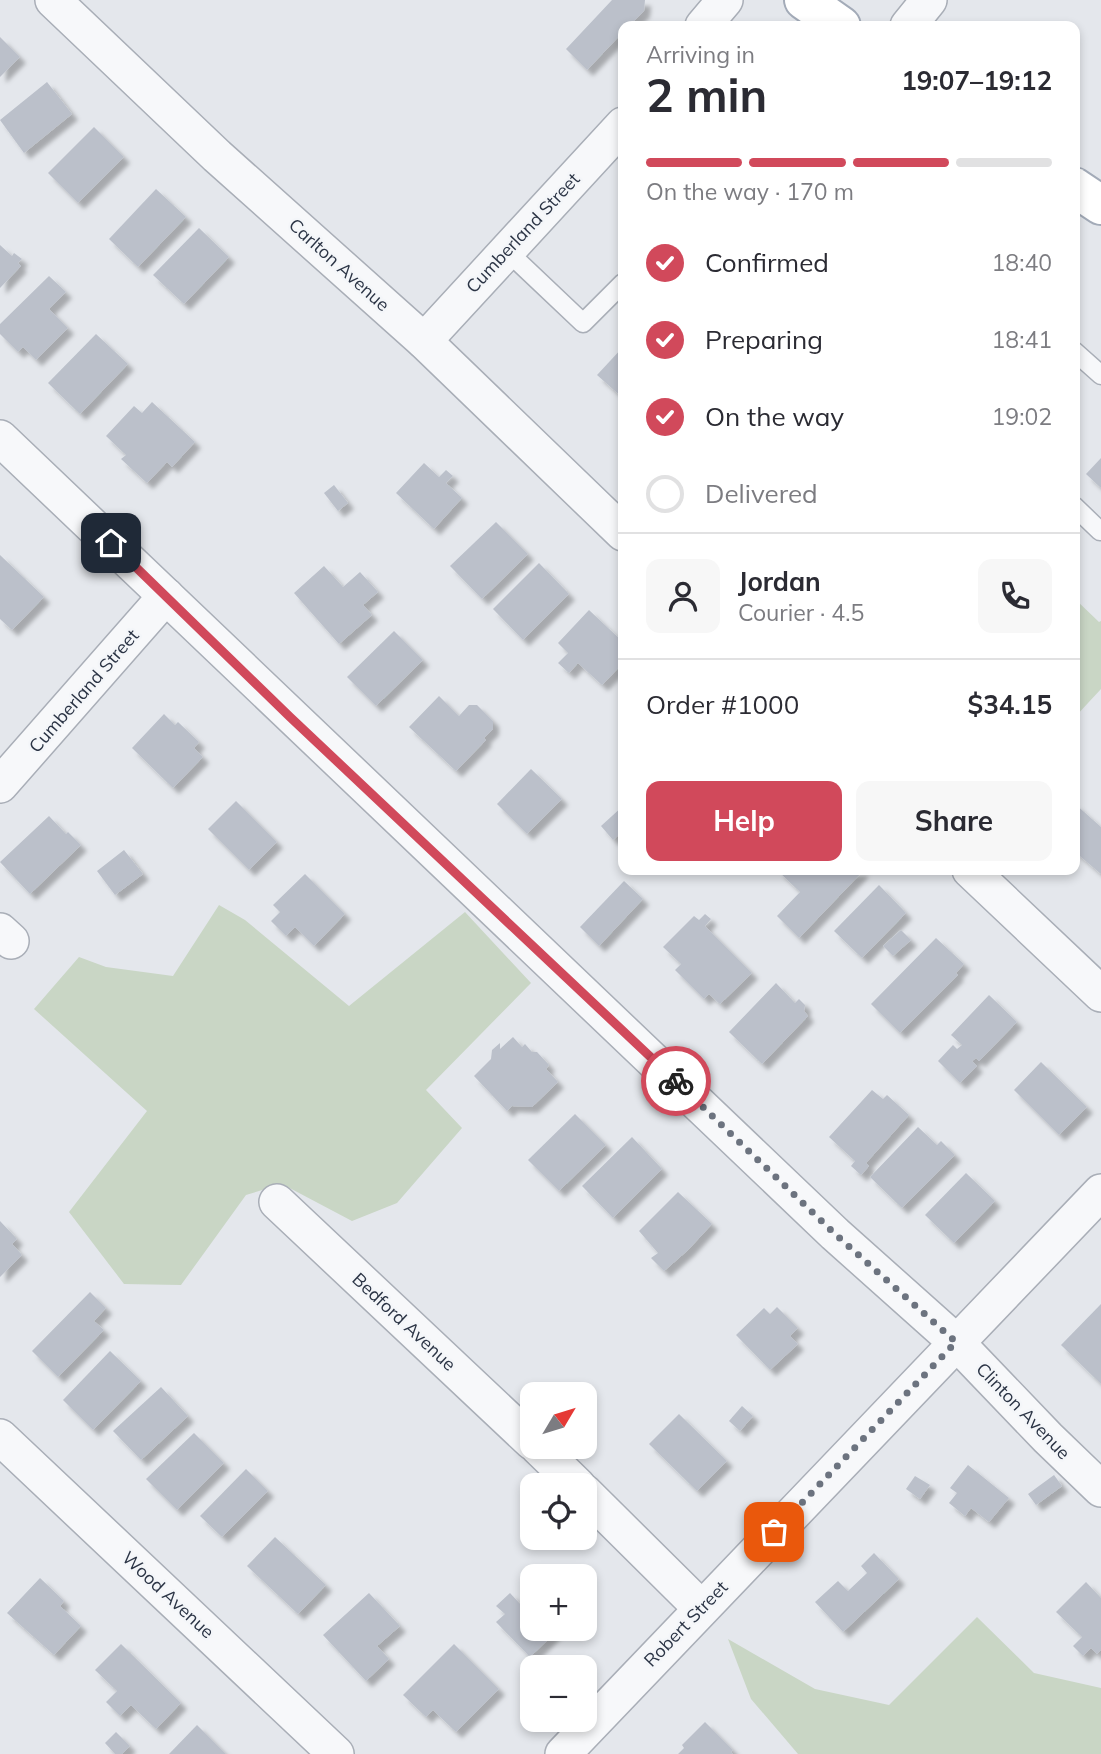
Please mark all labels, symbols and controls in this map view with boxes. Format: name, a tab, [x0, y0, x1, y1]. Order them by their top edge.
text: Arriving in	[646, 40, 755, 69]
text: 19:07–19:12	[901, 64, 1052, 97]
text: 2 min	[646, 66, 767, 124]
street label: Cumberland Street	[461, 168, 584, 298]
text: On the way · 170 m	[646, 177, 854, 206]
street label: Carlton Avenue	[284, 213, 395, 316]
icon: check	[646, 244, 684, 282]
text: Confirmed	[705, 246, 829, 279]
text: 18:40	[992, 248, 1052, 277]
icon: check	[646, 321, 684, 359]
text: Preparing	[705, 323, 823, 356]
text: 18:41	[992, 325, 1052, 354]
icon: check	[646, 398, 684, 436]
text: On the way	[705, 400, 844, 433]
text: 19:02	[992, 402, 1052, 431]
text: Delivered	[705, 477, 818, 510]
pin	[81, 513, 141, 573]
icon: home	[92, 524, 130, 562]
button: person	[646, 559, 720, 633]
button: phone	[978, 559, 1052, 633]
text: Jordan	[738, 565, 821, 598]
text: Courier · 4.5	[738, 598, 864, 627]
street label: Cumberland Street	[24, 624, 144, 757]
text: Order #1000	[646, 688, 799, 721]
text: $34.15	[968, 688, 1052, 721]
button: Help	[646, 781, 842, 861]
button: Share	[856, 781, 1052, 861]
courier	[641, 1046, 711, 1116]
icon: bike	[657, 1062, 695, 1100]
street label: Bedford Avenue	[348, 1268, 461, 1376]
street label: Clinton Avenue	[971, 1357, 1075, 1464]
north arrow	[520, 1382, 597, 1460]
map controls	[520, 1382, 597, 1732]
button: locate	[520, 1473, 597, 1550]
pin	[744, 1502, 804, 1562]
icon: bag	[755, 1513, 793, 1551]
street label: Wood Avenue	[117, 1546, 219, 1643]
button: +	[520, 1564, 597, 1641]
street label: Robert Street	[639, 1576, 732, 1672]
button: −	[520, 1655, 597, 1732]

